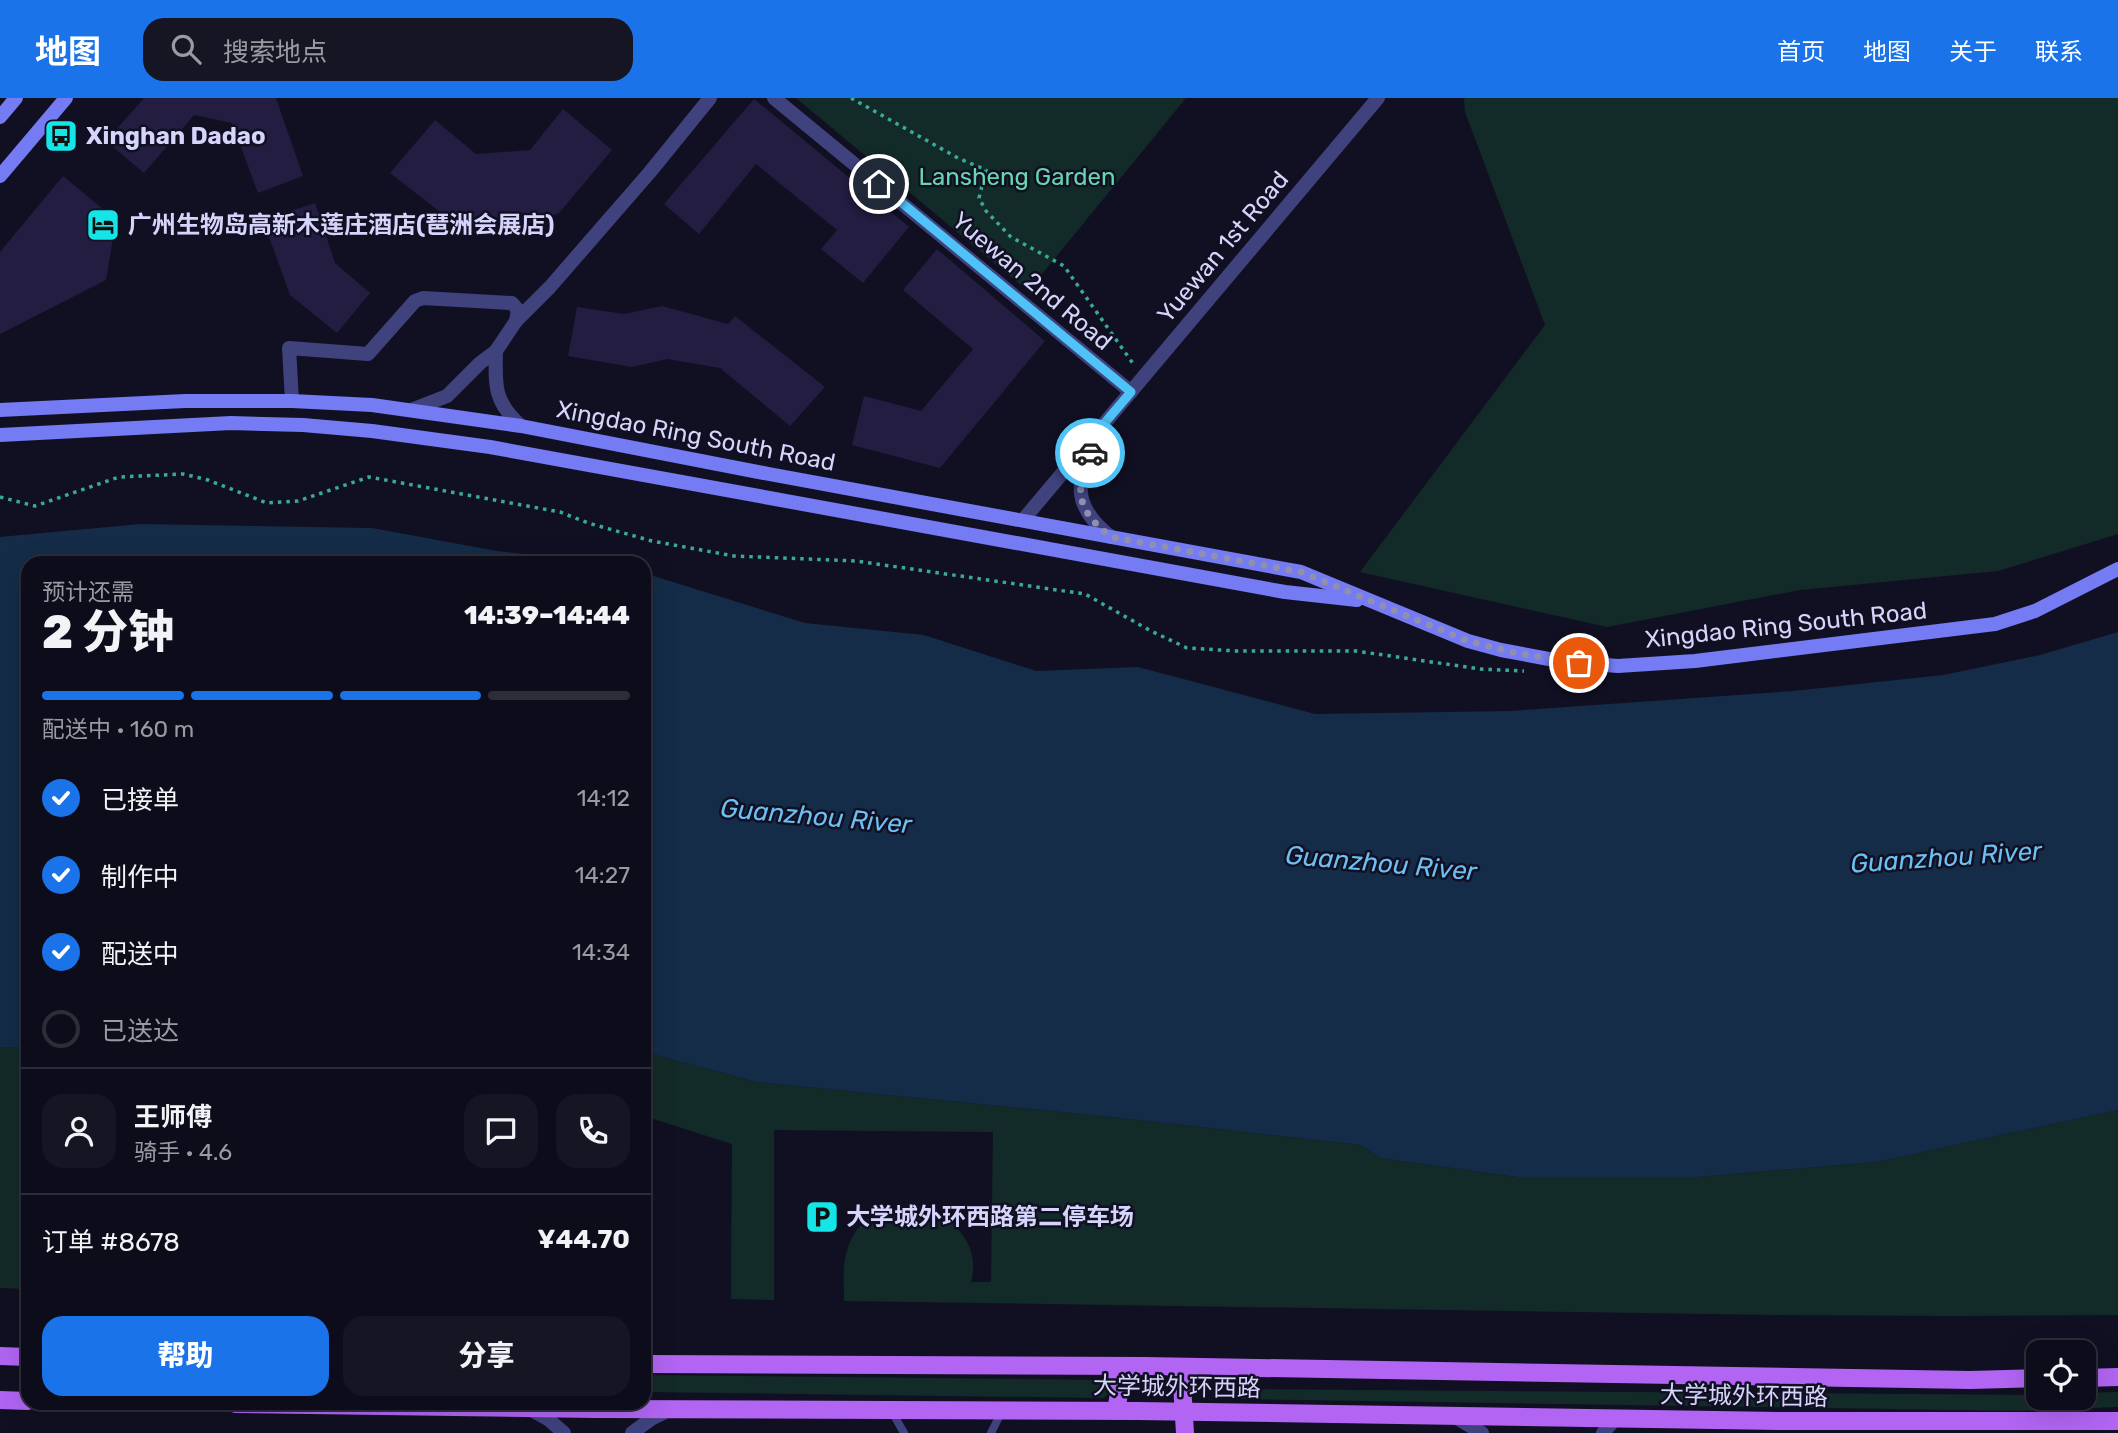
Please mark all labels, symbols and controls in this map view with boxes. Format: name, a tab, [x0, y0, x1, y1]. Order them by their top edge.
search box	[143, 18, 633, 81]
icon: search	[167, 30, 205, 68]
text: 地图	[35, 32, 101, 71]
text: 搜索地点	[223, 37, 327, 68]
text: 首页	[1777, 38, 1825, 66]
text: 地图	[1863, 38, 1911, 66]
text: 关于	[1949, 38, 1997, 66]
text: 联系	[2035, 38, 2083, 66]
bus stop icon: Xinghan Dadao	[42, 117, 80, 155]
place label: Xinghan Dadao	[86, 122, 266, 150]
pin	[849, 154, 909, 214]
park label: Lansheng Garden	[918, 163, 1116, 191]
icon: home	[860, 165, 898, 203]
street label: Yuewan 1st Road	[1152, 166, 1294, 328]
hotel icon: 广州生物岛高新木莲庄酒店(琶洲会展店)	[84, 206, 122, 244]
street label: Yuewan 2nd Road	[946, 206, 1118, 356]
place label: 广州生物岛高新木莲庄酒店(琶洲会展店)	[128, 211, 554, 239]
street label: Xingdao Ring South Road	[554, 395, 838, 477]
courier	[1055, 418, 1125, 488]
icon: car	[1071, 434, 1109, 472]
text: 预计还需	[42, 578, 134, 606]
street label: Xingdao Ring South Road	[1644, 596, 1928, 654]
text: 14:39–14:44	[464, 600, 630, 631]
text: 2 分钟	[42, 605, 174, 660]
pin	[1549, 633, 1609, 693]
icon: bag	[1560, 644, 1598, 682]
text: 配送中 · 160 m	[42, 715, 194, 743]
icon: check	[42, 779, 80, 817]
text: 14:12	[577, 784, 630, 812]
text: 已接单	[101, 785, 179, 816]
water label: Guanzhou River	[719, 793, 914, 840]
water label: Guanzhou River	[1849, 835, 2044, 880]
water label: Guanzhou River	[1284, 840, 1479, 887]
icon: check	[42, 856, 80, 894]
text: 14:27	[575, 861, 630, 889]
text: 制作中	[101, 862, 179, 893]
icon: check	[42, 933, 80, 971]
text: 14:34	[572, 938, 630, 966]
text: 配送中	[101, 939, 179, 970]
text: 已送达	[101, 1016, 179, 1047]
button: person	[42, 1094, 116, 1168]
button: chat	[464, 1094, 538, 1168]
button: phone	[556, 1094, 630, 1168]
text: 王师傅	[134, 1102, 212, 1133]
text: 骑手 · 4.6	[134, 1138, 232, 1166]
parking icon: 大学城外环西路第二停车场	[803, 1198, 841, 1236]
place label: 大学城外环西路第二停车场	[846, 1203, 1134, 1231]
text: ¥44.70	[538, 1224, 630, 1255]
text: 订单 #8678	[42, 1227, 180, 1258]
button: 帮助	[42, 1316, 329, 1396]
button: 分享	[343, 1316, 630, 1396]
map controls	[2026, 1340, 2096, 1410]
button: locate	[2026, 1340, 2096, 1410]
street label: 大学城外环西路	[1093, 1372, 1261, 1402]
street label: 大学城外环西路	[1660, 1381, 1828, 1411]

